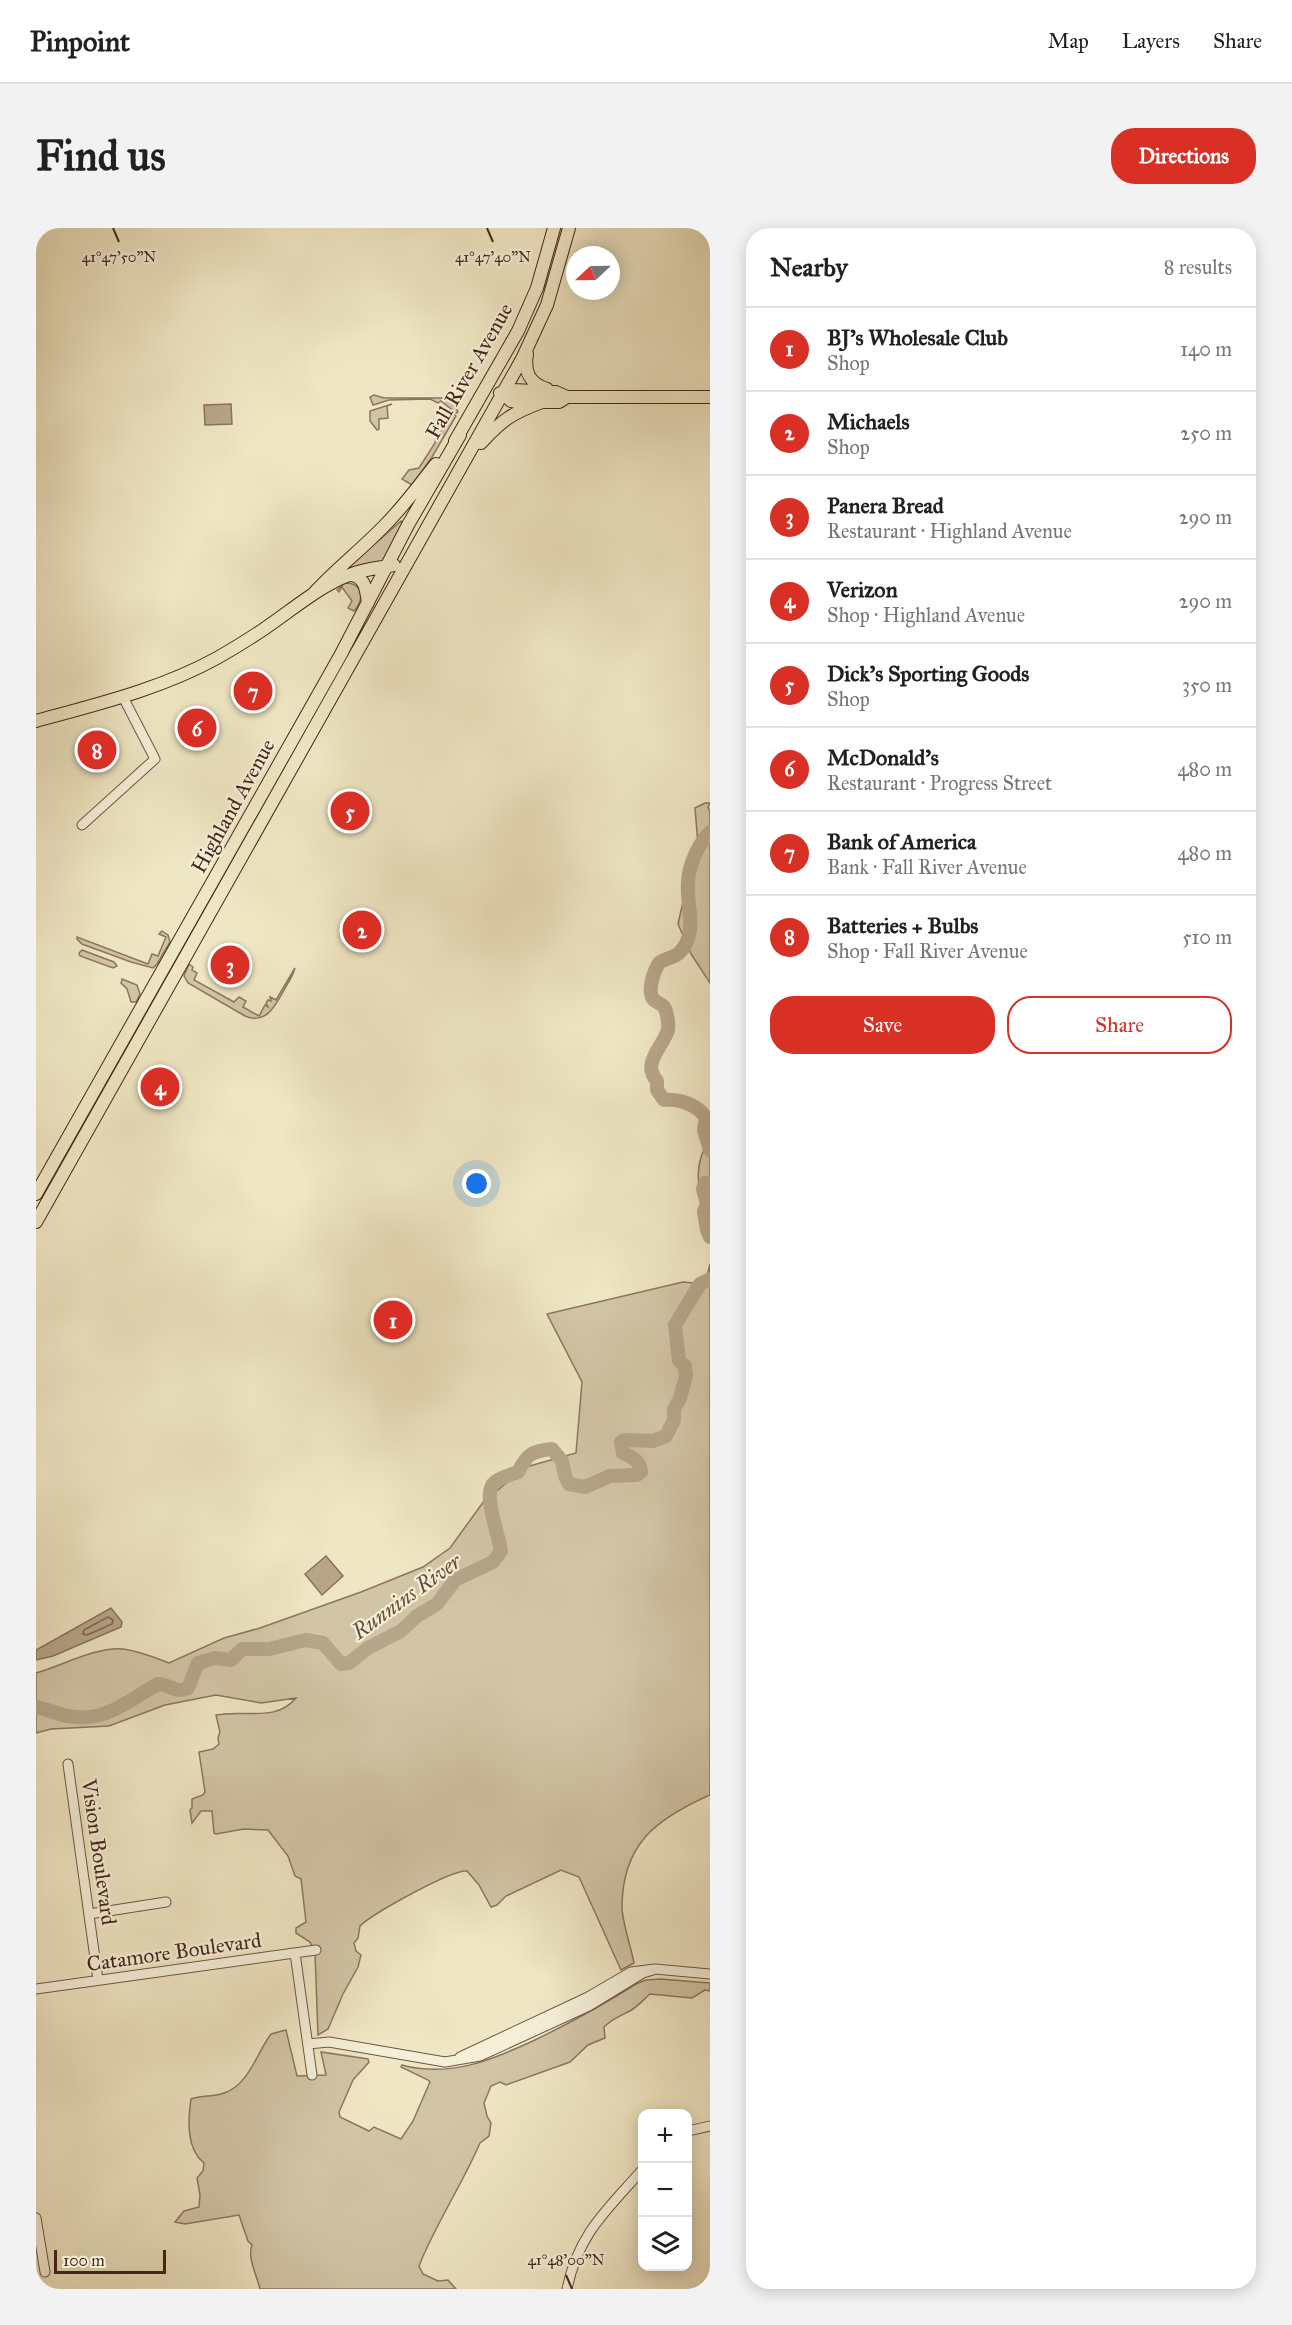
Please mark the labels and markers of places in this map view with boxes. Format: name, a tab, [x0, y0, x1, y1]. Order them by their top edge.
pin: 7	[234, 668, 272, 714]
pin: 6	[178, 706, 216, 750]
pin: 8	[78, 728, 116, 772]
pin: 5	[330, 788, 370, 834]
pin: 2	[342, 908, 382, 952]
pin: 3	[210, 942, 250, 988]
pin: 4	[140, 1064, 180, 1110]
pin: 1	[374, 1298, 412, 1342]

